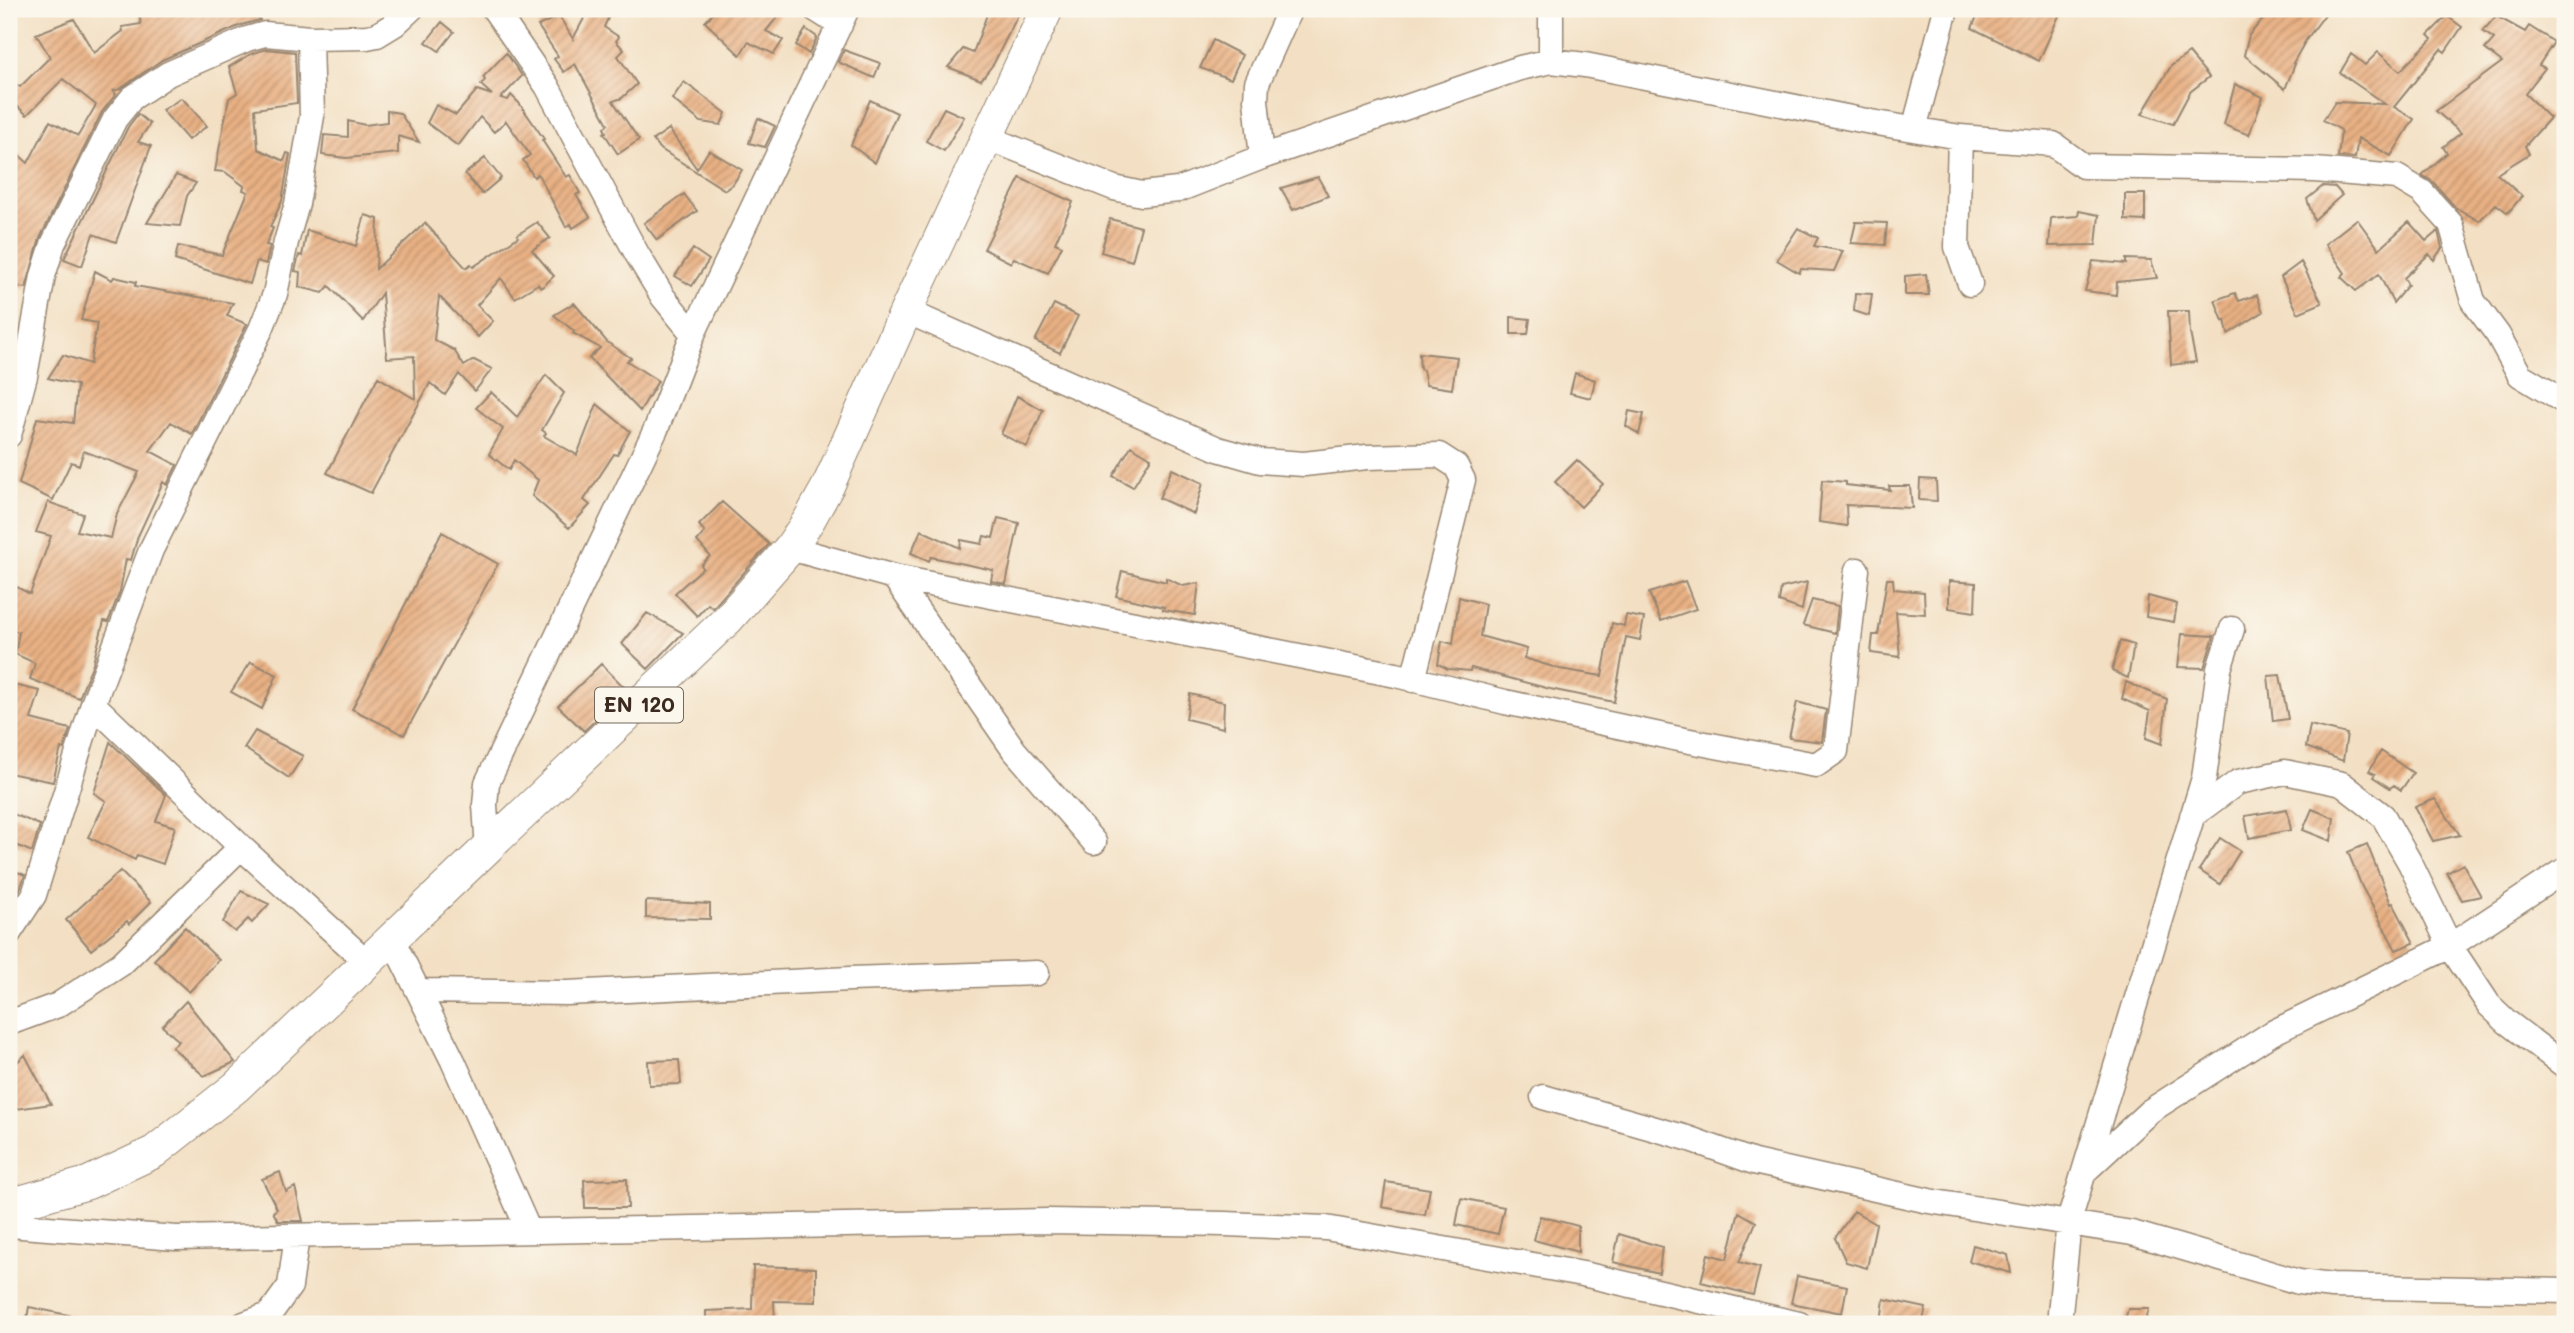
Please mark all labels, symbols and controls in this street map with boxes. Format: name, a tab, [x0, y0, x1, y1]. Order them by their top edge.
road number: EN 120	[595, 688, 683, 722]

